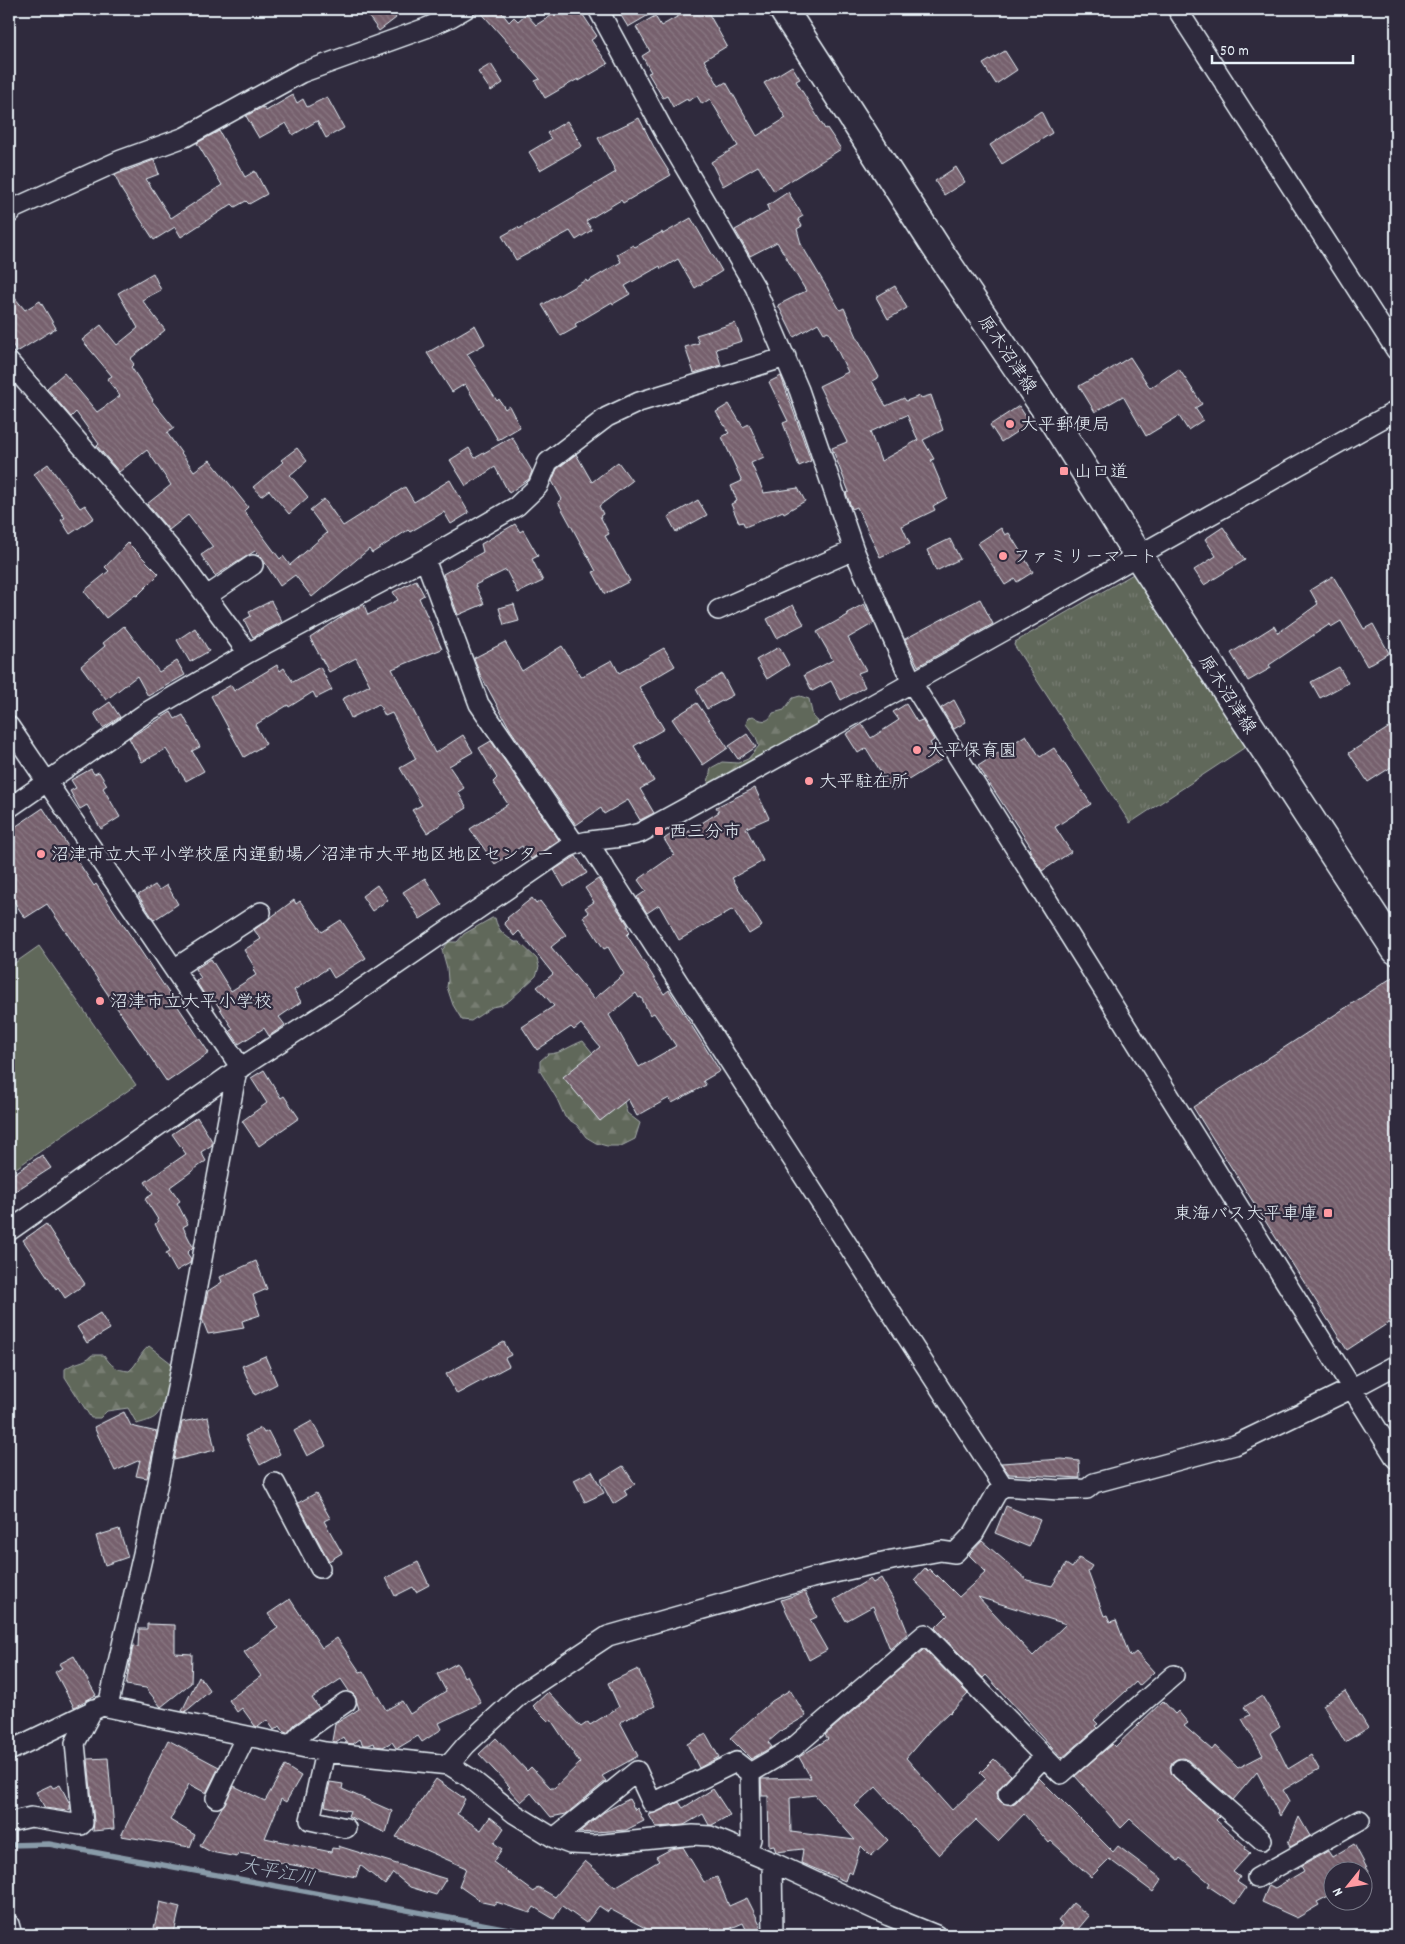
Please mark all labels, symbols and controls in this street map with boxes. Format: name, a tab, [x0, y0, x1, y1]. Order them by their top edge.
scale bar	[1212, 32, 1354, 64]
text: 50 m	[1220, 41, 1249, 63]
street label: 原木沼津線	[970, 311, 1041, 400]
place label: 大平郵便局	[1020, 414, 1110, 439]
marker: 大平郵便局	[1004, 418, 1016, 430]
place label: 山口道	[1074, 461, 1128, 486]
marker: 山口道	[1058, 465, 1070, 477]
place label: ファミリーマート	[1013, 546, 1157, 571]
marker: ファミリーマート	[997, 550, 1009, 562]
street label: 原木沼津線	[1191, 651, 1261, 740]
place label: 大平保育園	[927, 740, 1017, 765]
marker: 大平保育園	[911, 744, 923, 756]
place label: 大平駐在所	[819, 771, 909, 796]
marker: 大平駐在所	[803, 775, 815, 787]
place label: 西三分市	[669, 821, 741, 846]
marker: 西三分市	[653, 825, 665, 837]
place label: 沼津市立大平小学校屋内運動場／沼津市大平地区地区センター	[51, 844, 554, 869]
marker: 沼津市立大平小学校屋内運動場／沼津市大平地区地区センター	[35, 848, 47, 860]
place label: 沼津市立大平小学校	[110, 991, 272, 1016]
marker: 沼津市立大平小学校	[94, 995, 106, 1007]
place label: 東海バス大平車庫	[1174, 1203, 1318, 1228]
marker: 東海バス大平車庫	[1322, 1207, 1334, 1219]
water label: 大平江川	[237, 1854, 317, 1895]
north arrow	[1322, 1862, 1372, 1912]
text: N	[1328, 1883, 1349, 1899]

